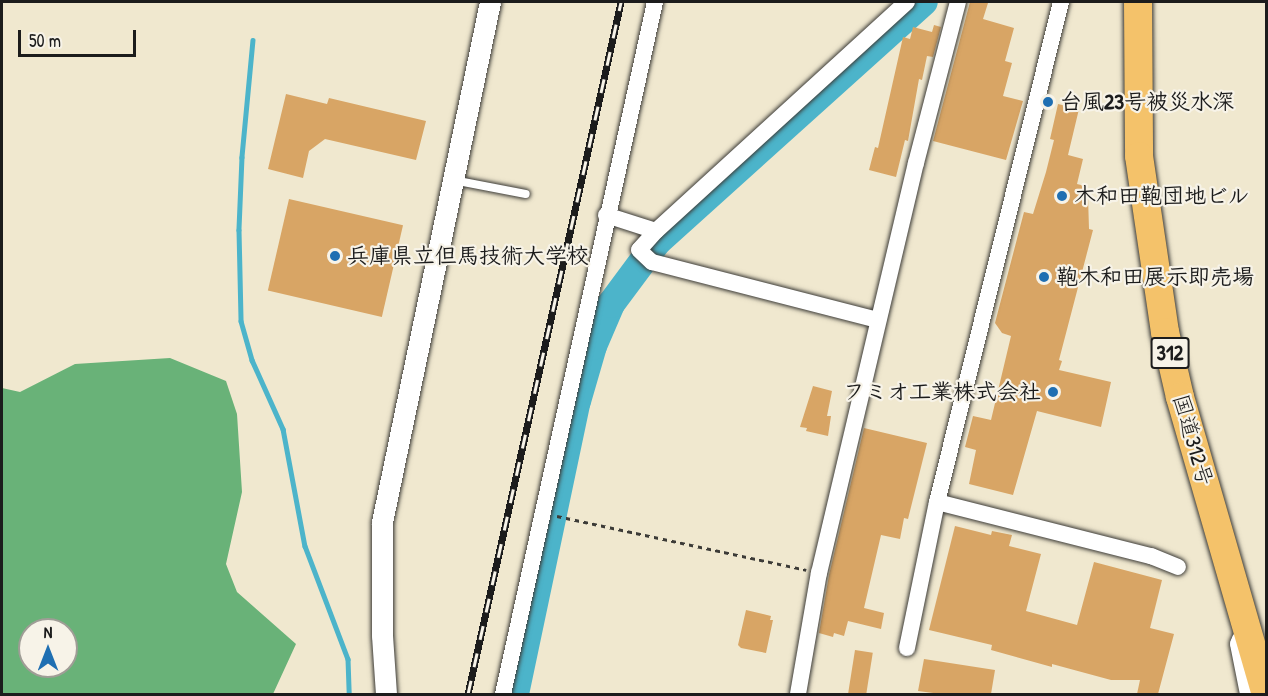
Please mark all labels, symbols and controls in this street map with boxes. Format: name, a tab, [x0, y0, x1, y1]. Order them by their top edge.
scale bar	[21, 18, 140, 56]
text: 50 m	[29, 28, 61, 53]
place label: 台風23号被災水深	[1060, 89, 1234, 115]
marker: 台風23号被災水深	[1041, 95, 1055, 109]
place label: 木和田鞄団地ビル	[1074, 183, 1250, 209]
marker: 木和田鞄団地ビル	[1055, 189, 1069, 203]
place label: 兵庫県立但馬技術大学校	[347, 243, 589, 269]
marker: 兵庫県立但馬技術大学校	[328, 249, 342, 263]
place label: 鞄木和田展示即売場	[1056, 264, 1254, 290]
marker: 鞄木和田展示即売場	[1037, 270, 1051, 284]
road number: 312	[1150, 335, 1190, 371]
place label: フミオ工業株式会社	[843, 379, 1041, 405]
marker: フミオ工業株式会社	[1046, 385, 1060, 399]
street label: 国道312号	[1167, 391, 1219, 489]
north arrow	[18, 618, 78, 678]
text: N	[44, 621, 52, 643]

